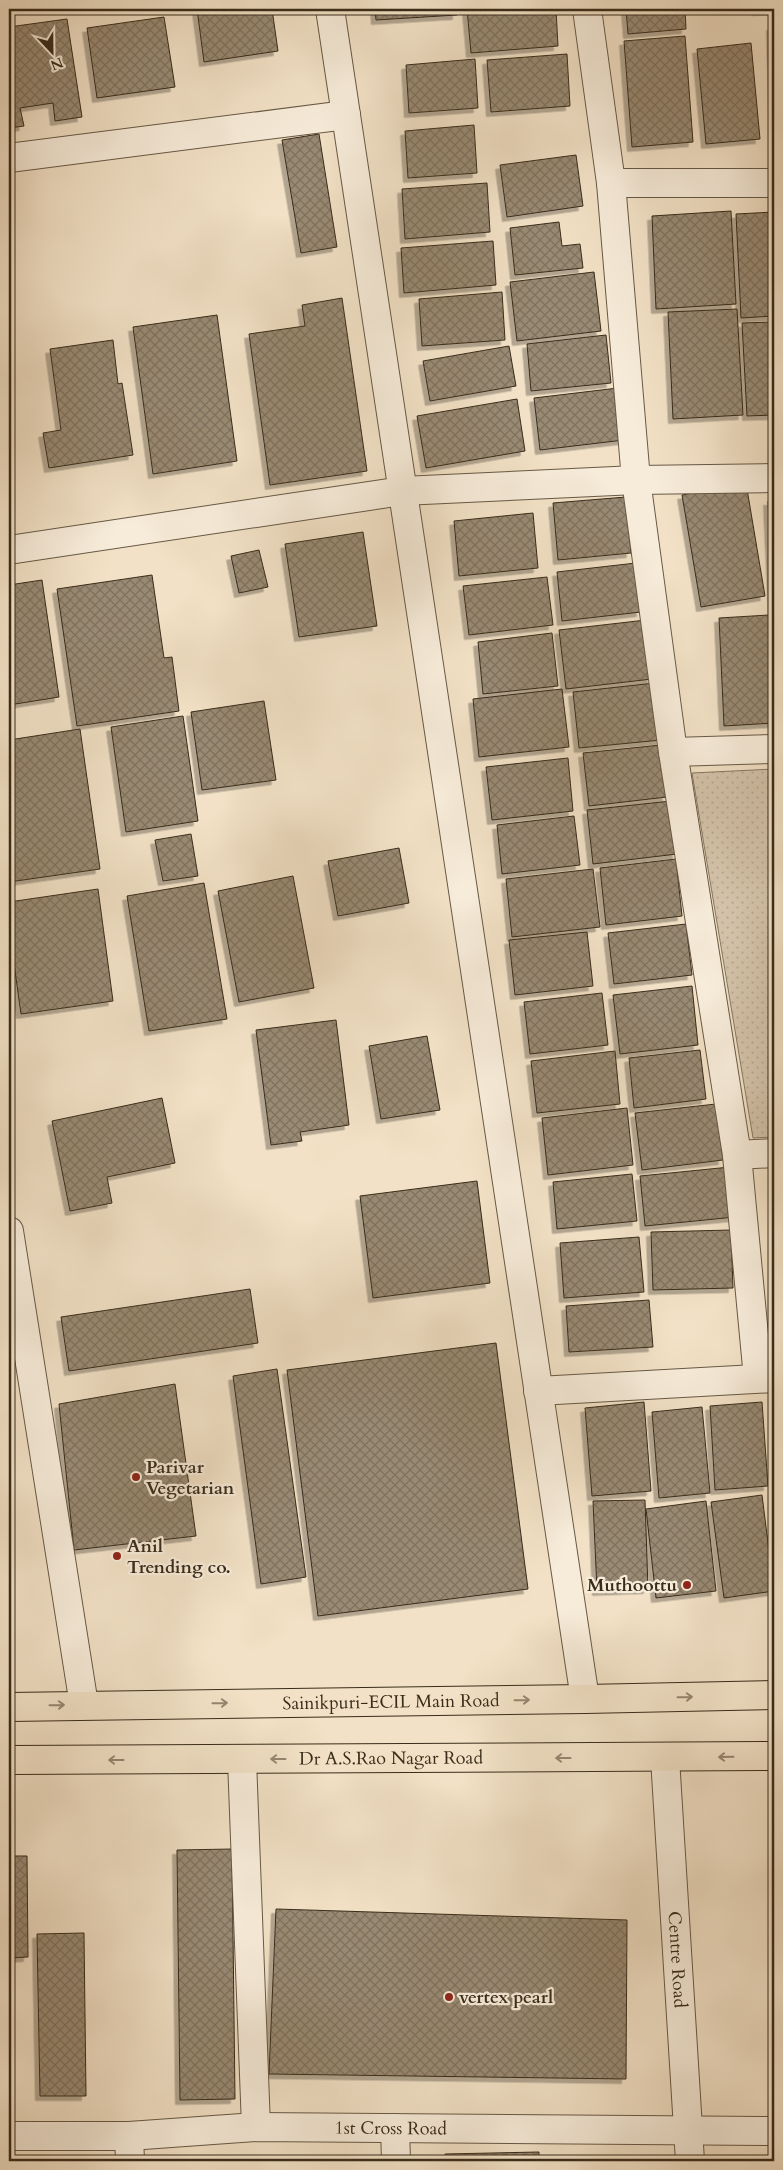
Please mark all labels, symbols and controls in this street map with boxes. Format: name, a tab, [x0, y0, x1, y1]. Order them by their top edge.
north arrow	[28, 28, 78, 78]
text: N	[47, 53, 66, 75]
place label: Parivar Vegetarian	[146, 1455, 235, 1501]
marker: Parivar Vegetarian	[130, 1471, 142, 1483]
place label: Anil Trending co.	[127, 1534, 231, 1580]
marker: Anil Trending co.	[111, 1550, 123, 1562]
place label: Muthoottu	[587, 1573, 677, 1598]
marker: Muthoottu	[681, 1579, 693, 1591]
street label: Sainikpuri-ECIL Main Road	[282, 1688, 500, 1716]
one-way arrow	[676, 1692, 693, 1702]
one-way arrow	[514, 1695, 530, 1705]
one-way arrow	[212, 1698, 228, 1708]
one-way arrow	[49, 1701, 65, 1710]
street label: Dr A.S.Rao Nagar Road	[299, 1745, 483, 1771]
one-way arrow	[718, 1752, 734, 1762]
one-way arrow	[270, 1754, 286, 1764]
one-way arrow	[555, 1754, 571, 1763]
one-way arrow	[108, 1755, 124, 1765]
street label: Centre Road	[662, 1910, 693, 2009]
place label: vertex pearl	[459, 1985, 553, 2010]
marker: vertex pearl	[443, 1991, 455, 2003]
street label: 1st Cross Road	[334, 2115, 447, 2141]

